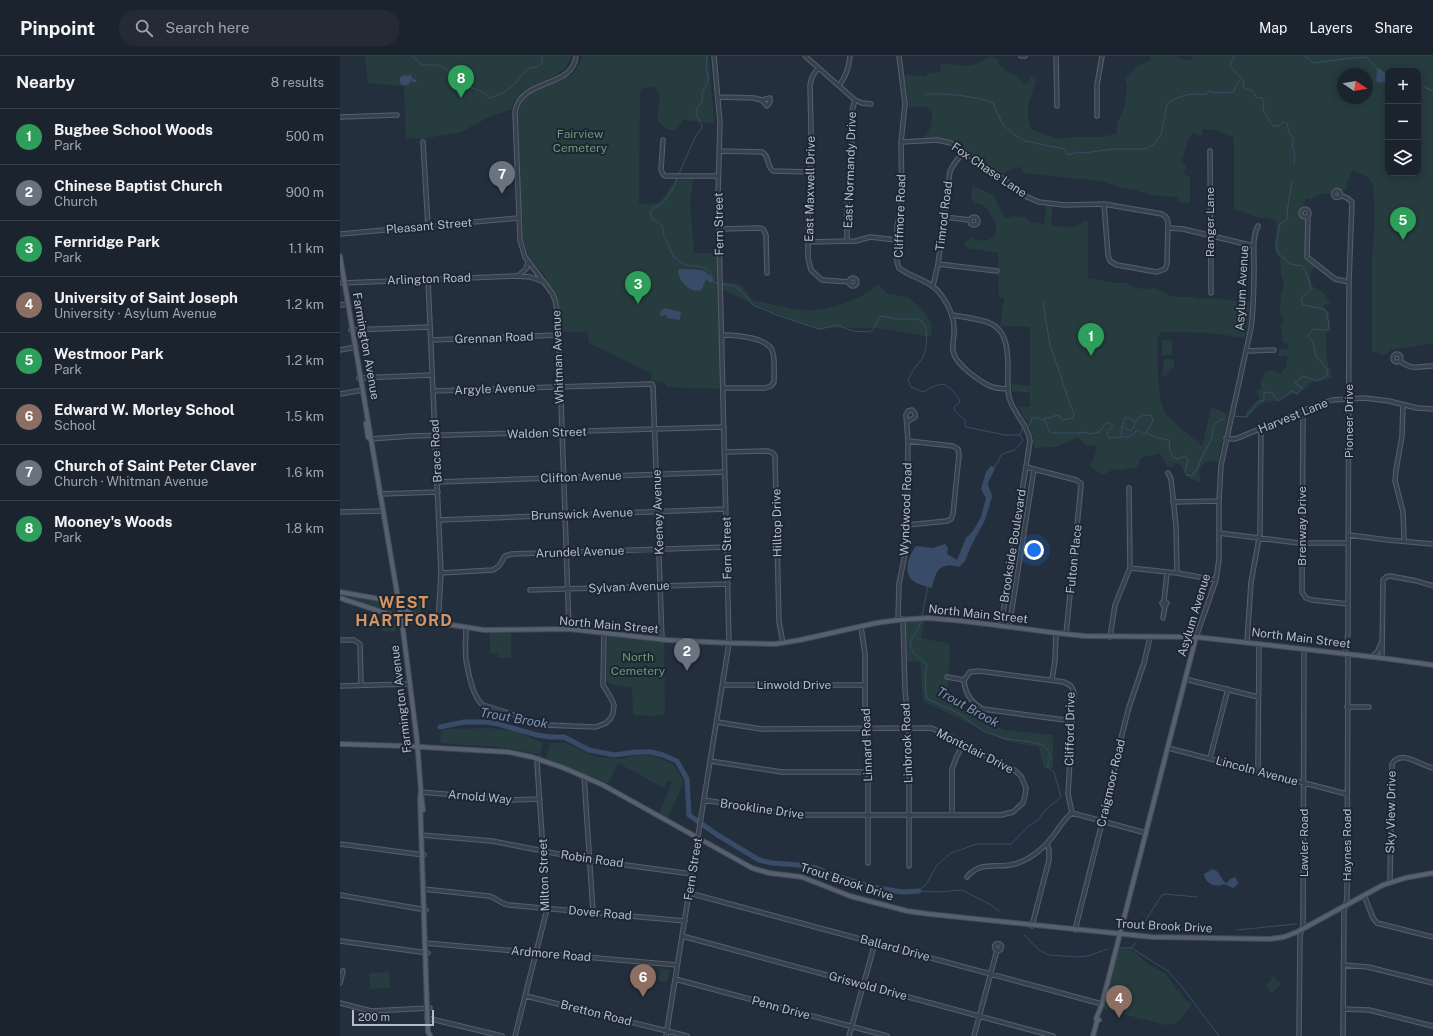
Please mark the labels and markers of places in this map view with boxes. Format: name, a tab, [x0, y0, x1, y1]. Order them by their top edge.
pin: 8	[448, 65, 474, 98]
pin: 7	[489, 161, 515, 194]
pin: 5	[1390, 207, 1416, 240]
pin: 3	[625, 271, 651, 304]
pin: 1	[1078, 323, 1104, 356]
pin: 2	[674, 638, 700, 671]
pin: 6	[630, 964, 656, 997]
pin: 4	[1106, 985, 1132, 1018]

